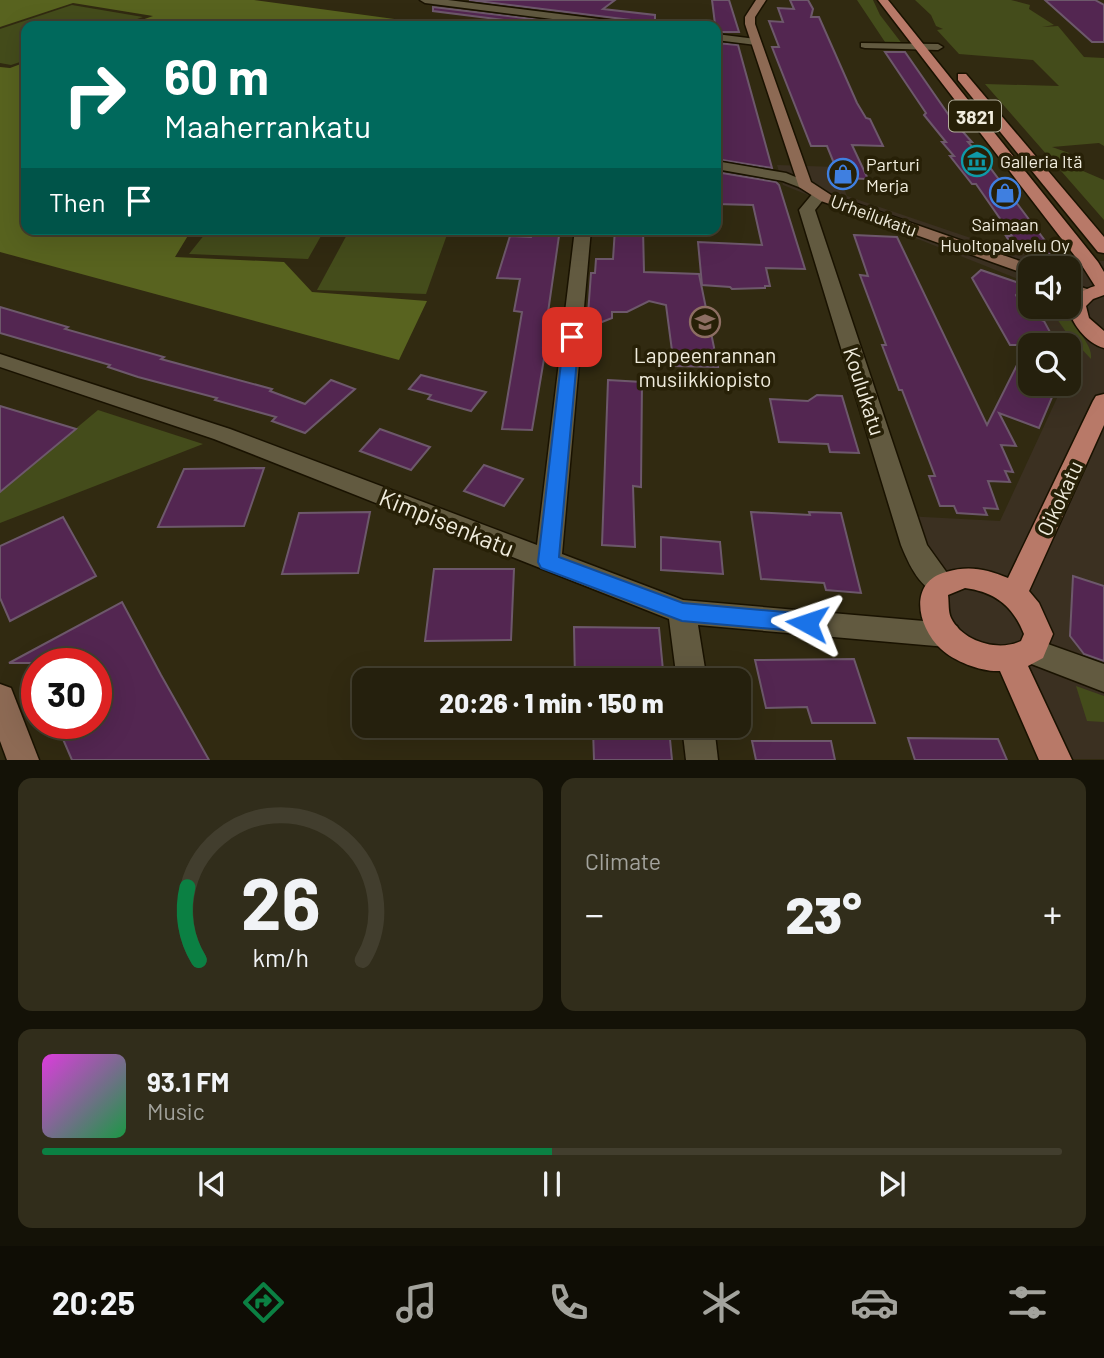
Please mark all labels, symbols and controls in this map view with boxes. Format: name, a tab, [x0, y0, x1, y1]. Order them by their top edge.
text: 60 m	[164, 46, 269, 105]
icon: right	[49, 49, 140, 140]
road number: 3821	[949, 100, 1001, 132]
text: Maaherrankatu	[164, 106, 371, 144]
museum icon: Galleria Itä	[960, 144, 994, 178]
place label: Galleria Itä	[1000, 150, 1082, 172]
place label: Parturi Merja	[866, 153, 920, 196]
shop icon: Parturi Merja	[826, 157, 860, 191]
shop icon: Saimaan Huoltopalvelu Oy	[988, 176, 1022, 210]
icon: arrive	[120, 182, 158, 220]
text: Then	[49, 186, 106, 217]
street label: Urheilukatu	[828, 189, 920, 241]
place label: Saimaan Huoltopalvelu Oy	[940, 213, 1070, 256]
map controls	[1018, 256, 1081, 396]
button: sound	[1018, 256, 1081, 319]
school or university icon: Lappeenrannan musiikkiopisto	[688, 305, 722, 339]
pin	[542, 307, 602, 367]
icon: arrive	[553, 318, 591, 356]
button: search	[1018, 333, 1081, 396]
place label: Lappeenrannan musiikkiopisto	[634, 342, 776, 391]
street label: Koulukatu	[839, 344, 891, 438]
street label: Oikokatu	[1031, 457, 1087, 539]
street label: Kimpisenkatu	[375, 482, 519, 562]
position arrow	[770, 586, 844, 660]
speed limit sign: 30	[21, 648, 112, 739]
text: 20:26 · 1 min · 150 m	[439, 687, 664, 718]
text: Climate	[585, 847, 661, 875]
text: 26	[241, 858, 320, 946]
text: 23°	[785, 882, 862, 944]
text: −	[585, 890, 604, 936]
text: +	[1043, 890, 1062, 936]
text: km/h	[252, 942, 309, 972]
text: 93.1 FM	[147, 1066, 229, 1097]
text: Music	[147, 1097, 205, 1125]
icon: previous	[193, 1165, 231, 1203]
icon: pause	[533, 1165, 571, 1203]
icon: next	[873, 1165, 911, 1203]
icon: directions	[239, 1278, 288, 1327]
icon: music	[392, 1278, 441, 1327]
icon: phone	[544, 1278, 593, 1327]
icon: climate	[697, 1278, 746, 1327]
icon: car	[850, 1278, 899, 1327]
icon: filters	[1003, 1278, 1052, 1327]
text: 20:25	[52, 1283, 135, 1321]

